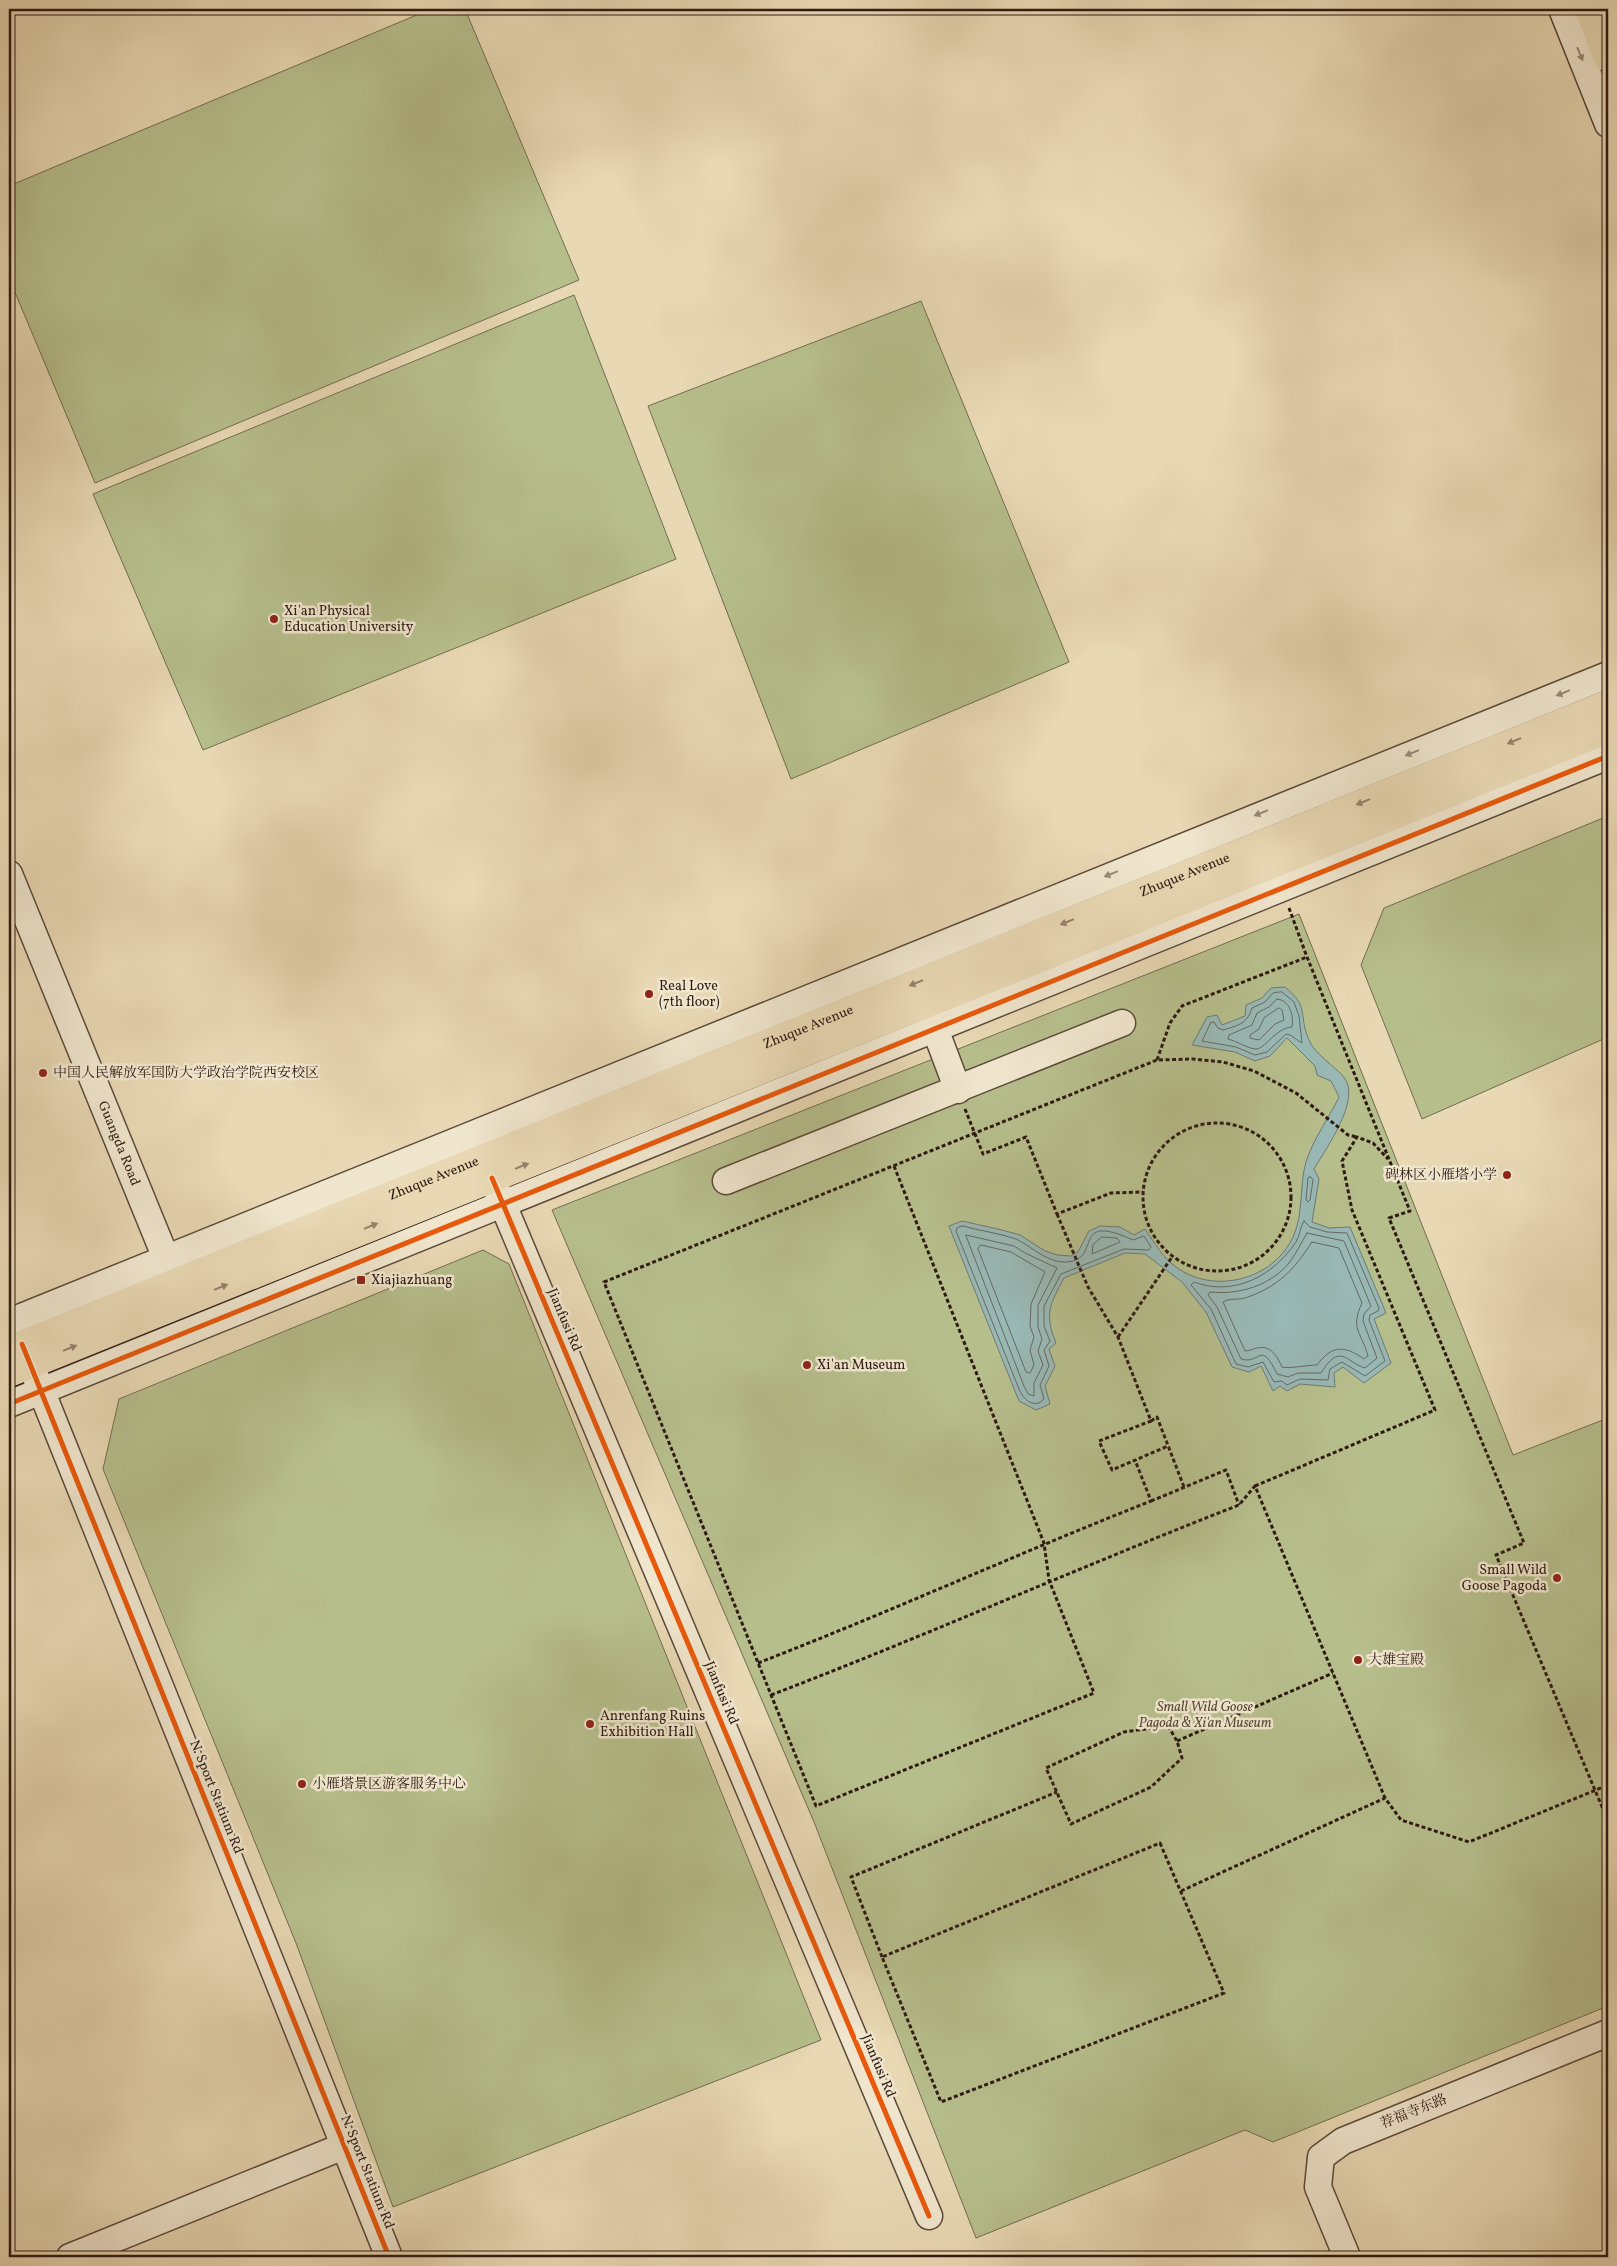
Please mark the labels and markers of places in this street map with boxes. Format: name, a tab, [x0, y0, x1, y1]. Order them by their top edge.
place label: Xi'an Physical Education University	[284, 602, 414, 637]
marker: Xi'an Physical Education University	[268, 613, 280, 625]
place label: Real Love (7th floor)	[659, 977, 719, 1012]
marker: Real Love (7th floor)	[643, 988, 655, 1000]
place label: 中国人民解放军国防大学政治学院西安校区	[53, 1064, 319, 1083]
marker: 中国人民解放军国防大学政治学院西安校区	[37, 1067, 49, 1079]
place label: 碑林区小雁塔小学	[1385, 1166, 1497, 1185]
marker: 碑林区小雁塔小学	[1501, 1169, 1513, 1181]
place label: Xiajiazhuang	[371, 1271, 452, 1290]
marker: Xiajiazhuang	[355, 1274, 367, 1286]
place label: Xi'an Museum	[817, 1356, 905, 1375]
marker: Xi'an Museum	[801, 1359, 813, 1371]
place label: Small Wild Goose Pagoda	[1462, 1561, 1547, 1596]
marker: Small Wild Goose Pagoda	[1551, 1572, 1563, 1584]
place label: 大雄宝殿	[1368, 1651, 1424, 1670]
marker: 大雄宝殿	[1352, 1654, 1364, 1666]
place label: Anrenfang Ruins Exhibition Hall	[600, 1707, 705, 1742]
marker: Anrenfang Ruins Exhibition Hall	[584, 1718, 596, 1730]
place label: 小雁塔景区游客服务中心	[312, 1775, 466, 1794]
marker: 小雁塔景区游客服务中心	[296, 1778, 308, 1790]

